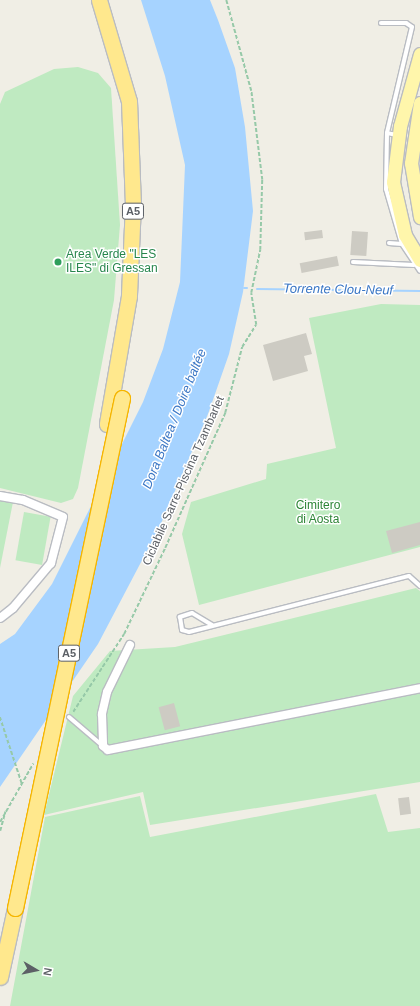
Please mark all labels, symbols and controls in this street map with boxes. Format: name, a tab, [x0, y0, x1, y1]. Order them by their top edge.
road number: A5	[121, 202, 145, 220]
place label: Area Verde "LES ILES" di Gressan	[66, 248, 158, 276]
marker: Area Verde "LES ILES" di Gressan	[53, 257, 63, 267]
water label: Torrente Clou-Neuf	[283, 281, 393, 299]
water label: Dora Baltea / Doire baltée	[140, 347, 210, 491]
street label: Ciclabile Sarre-Piscina Tzambarlet	[140, 394, 228, 568]
park label: Cimitero di Aosta	[296, 499, 340, 527]
road number: A5	[57, 644, 81, 662]
north arrow	[16, 950, 56, 990]
text: N	[41, 967, 54, 977]

